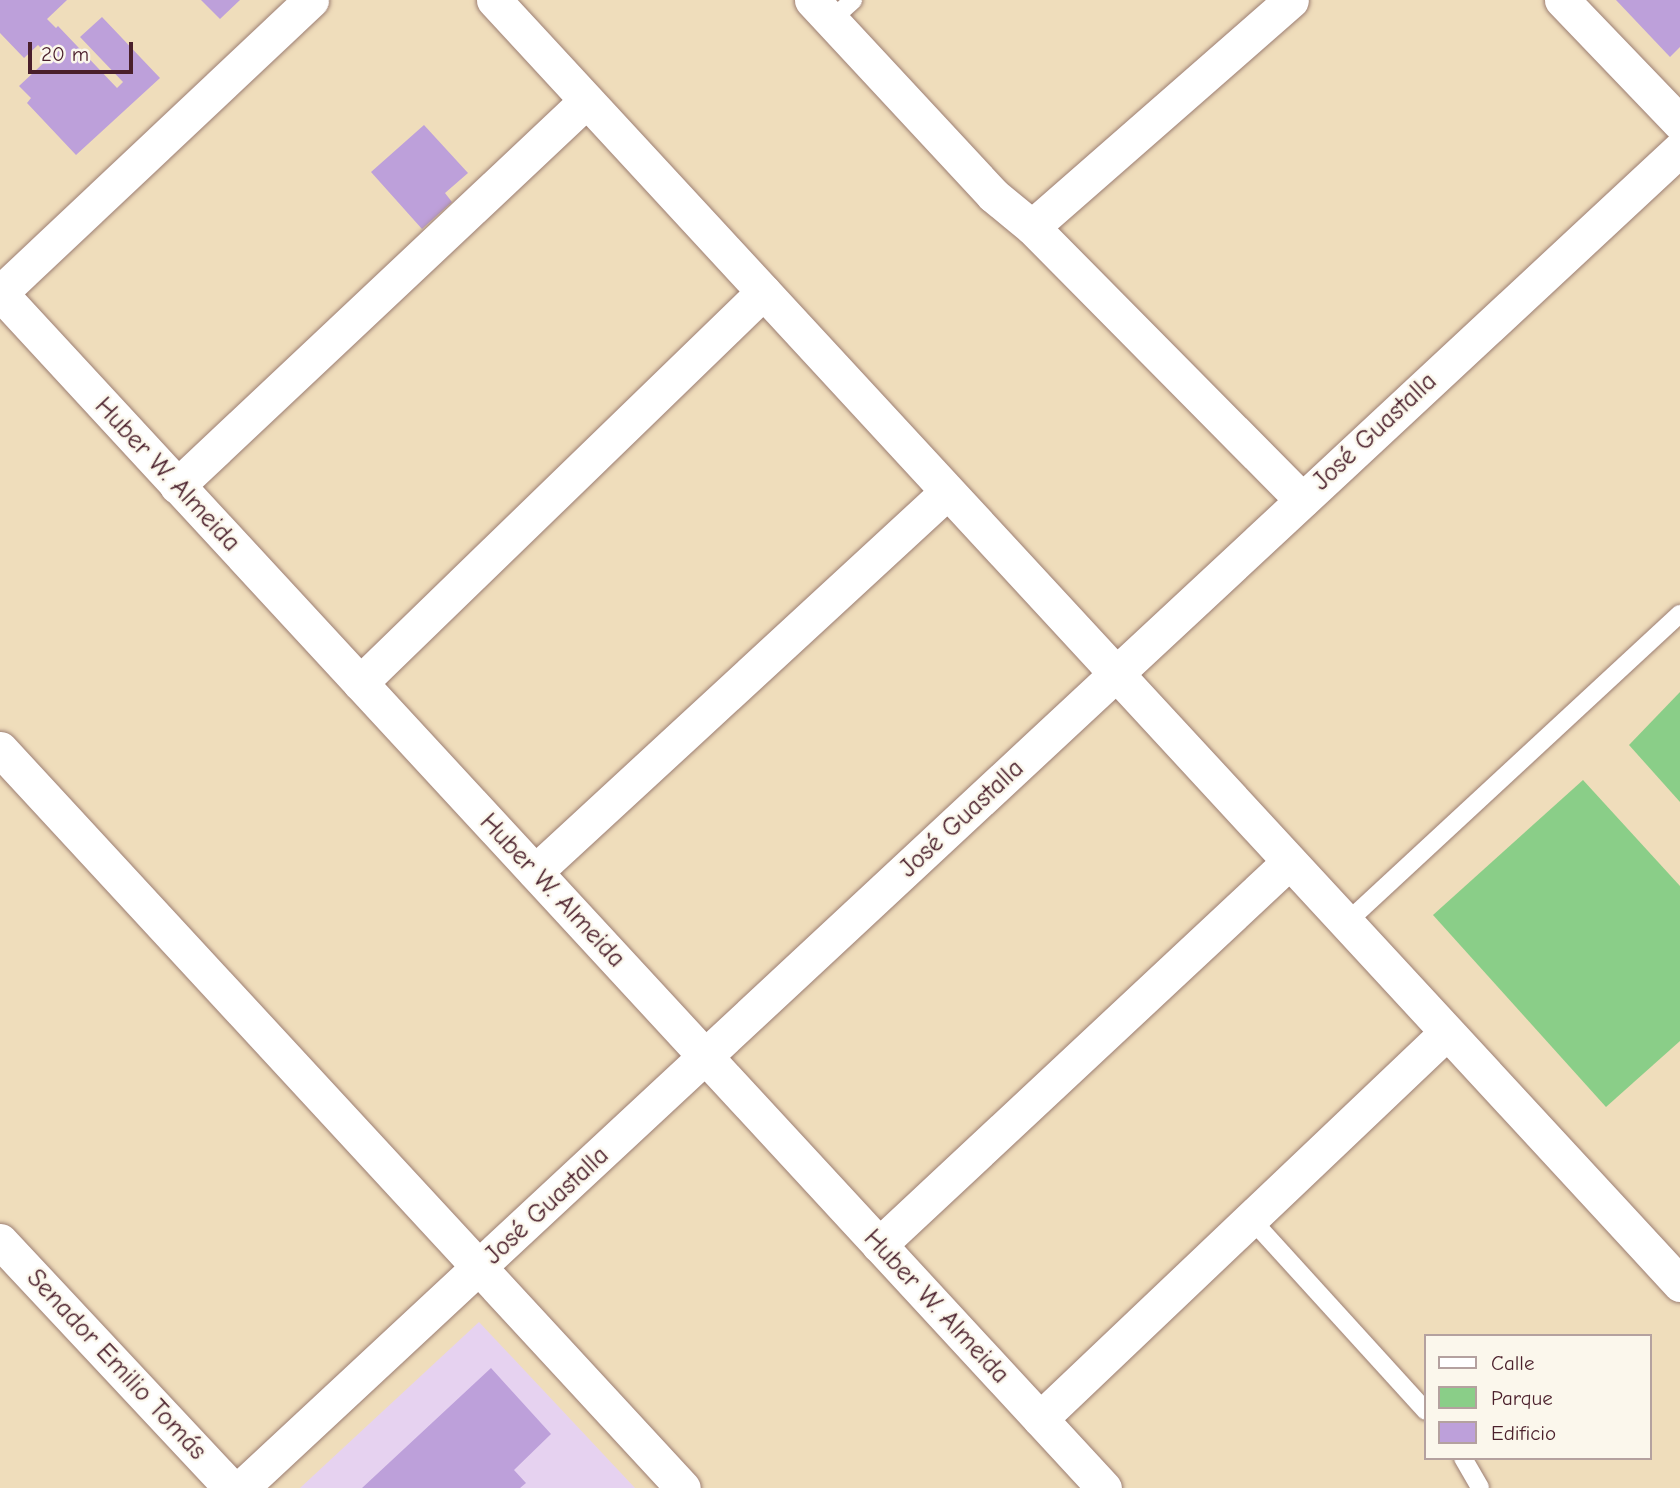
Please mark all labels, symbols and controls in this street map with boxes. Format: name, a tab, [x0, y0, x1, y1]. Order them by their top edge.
scale bar	[32, 28, 136, 72]
text: 20 m	[41, 42, 89, 66]
street label: José Guastalla	[1306, 366, 1444, 498]
street label: Huber W. Almeida	[88, 391, 246, 559]
street label: José Guastalla	[893, 753, 1031, 885]
street label: Huber W. Almeida	[473, 807, 631, 975]
street label: José Guastalla	[478, 1140, 616, 1272]
street label: Huber W. Almeida	[857, 1223, 1015, 1391]
street label: Senador Emilio Tomás	[20, 1263, 212, 1467]
legend	[1424, 1334, 1652, 1460]
text: Calle	[1491, 1351, 1534, 1375]
text: Parque	[1491, 1386, 1553, 1410]
text: Edificio	[1491, 1421, 1556, 1445]

